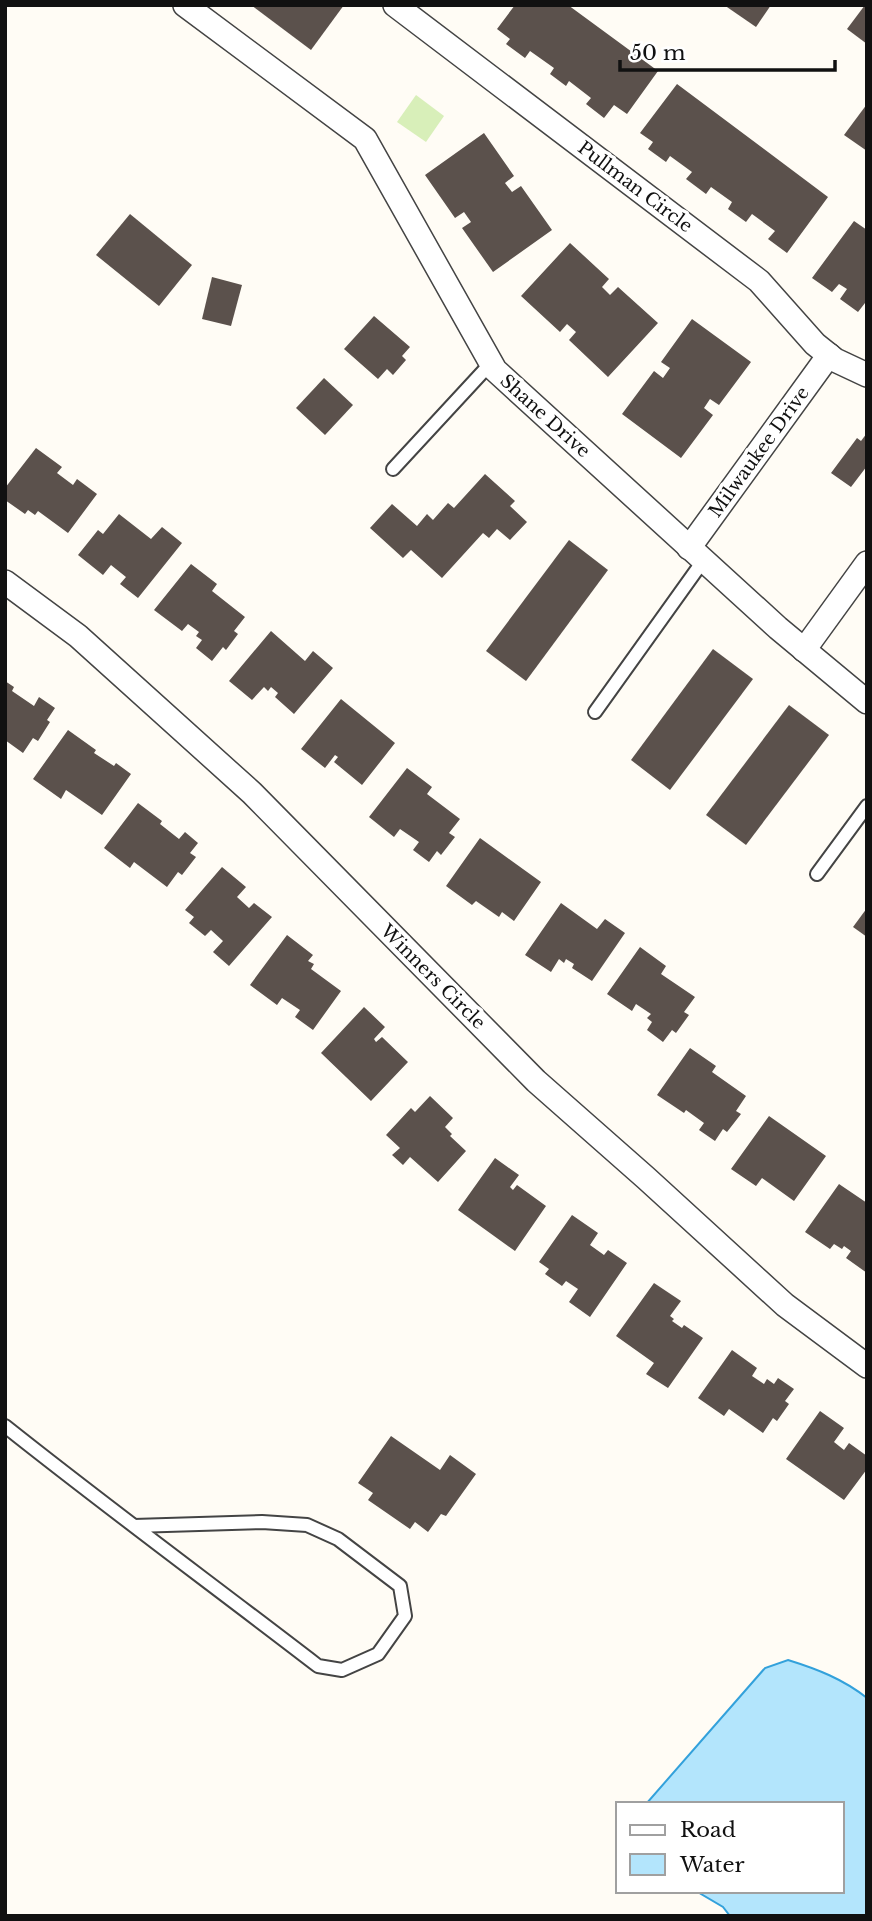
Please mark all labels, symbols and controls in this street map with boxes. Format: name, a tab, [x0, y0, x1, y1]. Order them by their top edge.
scale bar	[620, 28, 835, 72]
text: 50 m	[630, 40, 686, 66]
street label: Pullman Circle	[573, 137, 697, 237]
street label: Shane Drive	[496, 370, 594, 462]
street label: Milwaukee Drive	[704, 382, 814, 522]
street label: Winners Circle	[375, 919, 490, 1034]
legend	[616, 1802, 844, 1893]
text: Road	[680, 1817, 736, 1843]
text: Water	[679, 1852, 744, 1878]

